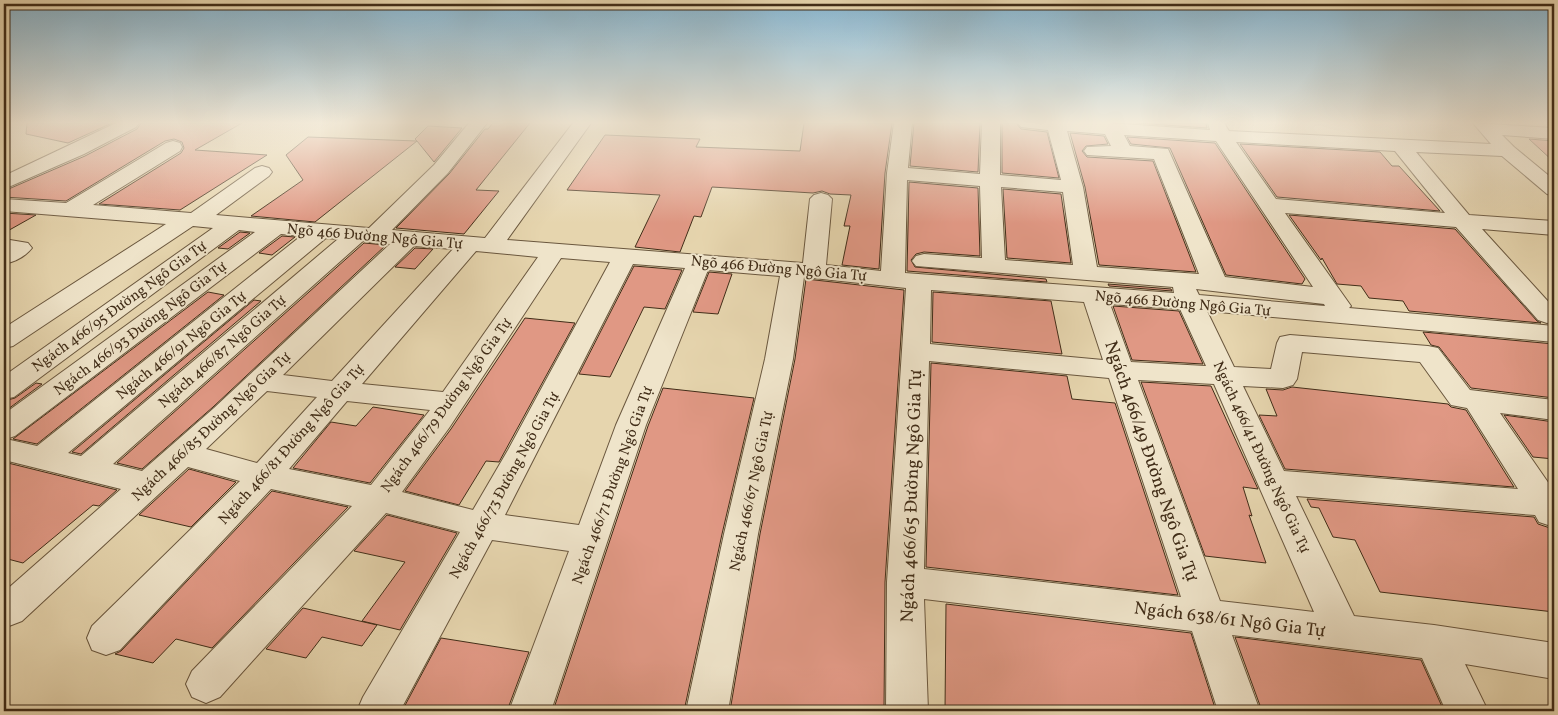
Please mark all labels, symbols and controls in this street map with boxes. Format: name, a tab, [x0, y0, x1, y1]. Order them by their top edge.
street label: Ngõ 466 Đường Ngô Gia Tự	[286, 219, 464, 256]
street label: Ngách 466/95 Đường Ngô Gia Tự	[28, 236, 212, 378]
street label: Ngõ 466 Đường Ngô Gia Tự	[690, 251, 868, 288]
street label: Ngách 466/93 Đường Ngô Gia Tự	[50, 257, 232, 401]
street label: Ngõ 466 Đường Ngô Gia Tự	[1094, 286, 1272, 323]
street label: Ngách 466/91 Ngô Gia Tự	[112, 287, 252, 406]
street label: Ngách 466/87 Ngô Gia Tự	[154, 290, 292, 414]
street label: Ngách 466/79 Đường Ngô Gia Tự	[377, 314, 518, 498]
street label: Ngách 466/49 Đường Ngô Gia Tự	[1098, 338, 1204, 585]
street label: Ngách 466/85 Đường Ngô Gia Tự	[128, 347, 297, 507]
street label: Ngách 466/41 Đường Ngô Gia Tự	[1207, 358, 1315, 557]
street label: Ngách 466/81 Đường Ngô Gia Tự	[214, 360, 370, 530]
street label: Ngách 466/65 Đường Ngô Gia Tự	[896, 369, 929, 623]
street label: Ngách 466/71 Đường Ngô Gia Tự	[568, 383, 659, 588]
street label: Ngách 466/73 Đường Ngô Gia Tự	[445, 388, 566, 583]
street label: Ngách 466/67 Ngô Gia Tự	[725, 409, 780, 573]
street label: Ngách 638/61 Ngô Gia Tự	[1133, 596, 1327, 645]

